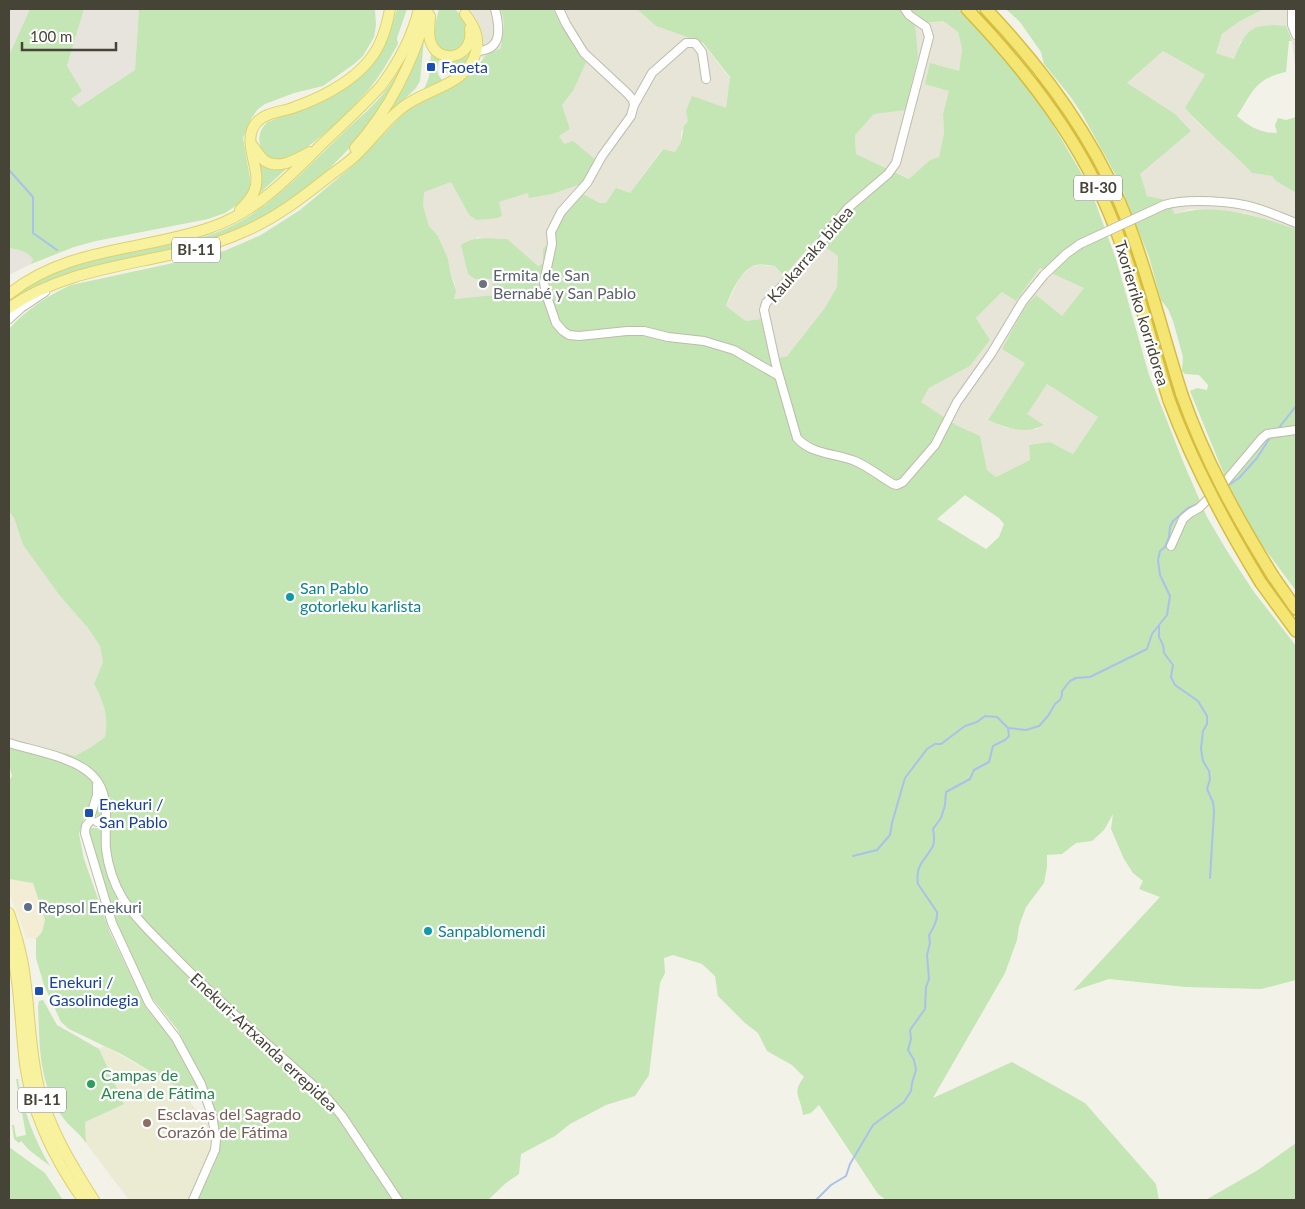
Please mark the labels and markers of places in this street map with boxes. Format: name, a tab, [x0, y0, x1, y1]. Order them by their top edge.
place label: Faoeta	[441, 57, 488, 76]
marker: Faoeta	[425, 61, 437, 73]
place label: Ermita de San Bernabé y San Pablo	[493, 265, 636, 302]
marker: Ermita de San Bernabé y San Pablo	[477, 278, 489, 290]
place label: San Pablo gotorleku karlista	[300, 578, 421, 615]
marker: San Pablo gotorleku karlista	[284, 591, 296, 603]
place label: Enekuri / San Pablo	[99, 794, 168, 831]
marker: Enekuri / San Pablo	[83, 807, 95, 819]
place label: Repsol Enekuri	[38, 897, 142, 916]
marker: Repsol Enekuri	[22, 901, 34, 913]
place label: Sanpablomendi	[438, 921, 546, 940]
marker: Sanpablomendi	[422, 925, 434, 937]
place label: Enekuri / Gasolindegia	[49, 972, 139, 1009]
marker: Enekuri / Gasolindegia	[33, 985, 45, 997]
place label: Campas de Arena de Fátima	[101, 1065, 215, 1102]
marker: Campas de Arena de Fátima	[85, 1078, 97, 1090]
place label: Esclavas del Sagrado Corazón de Fátima	[157, 1104, 301, 1141]
marker: Esclavas del Sagrado Corazón de Fátima	[141, 1117, 153, 1129]

